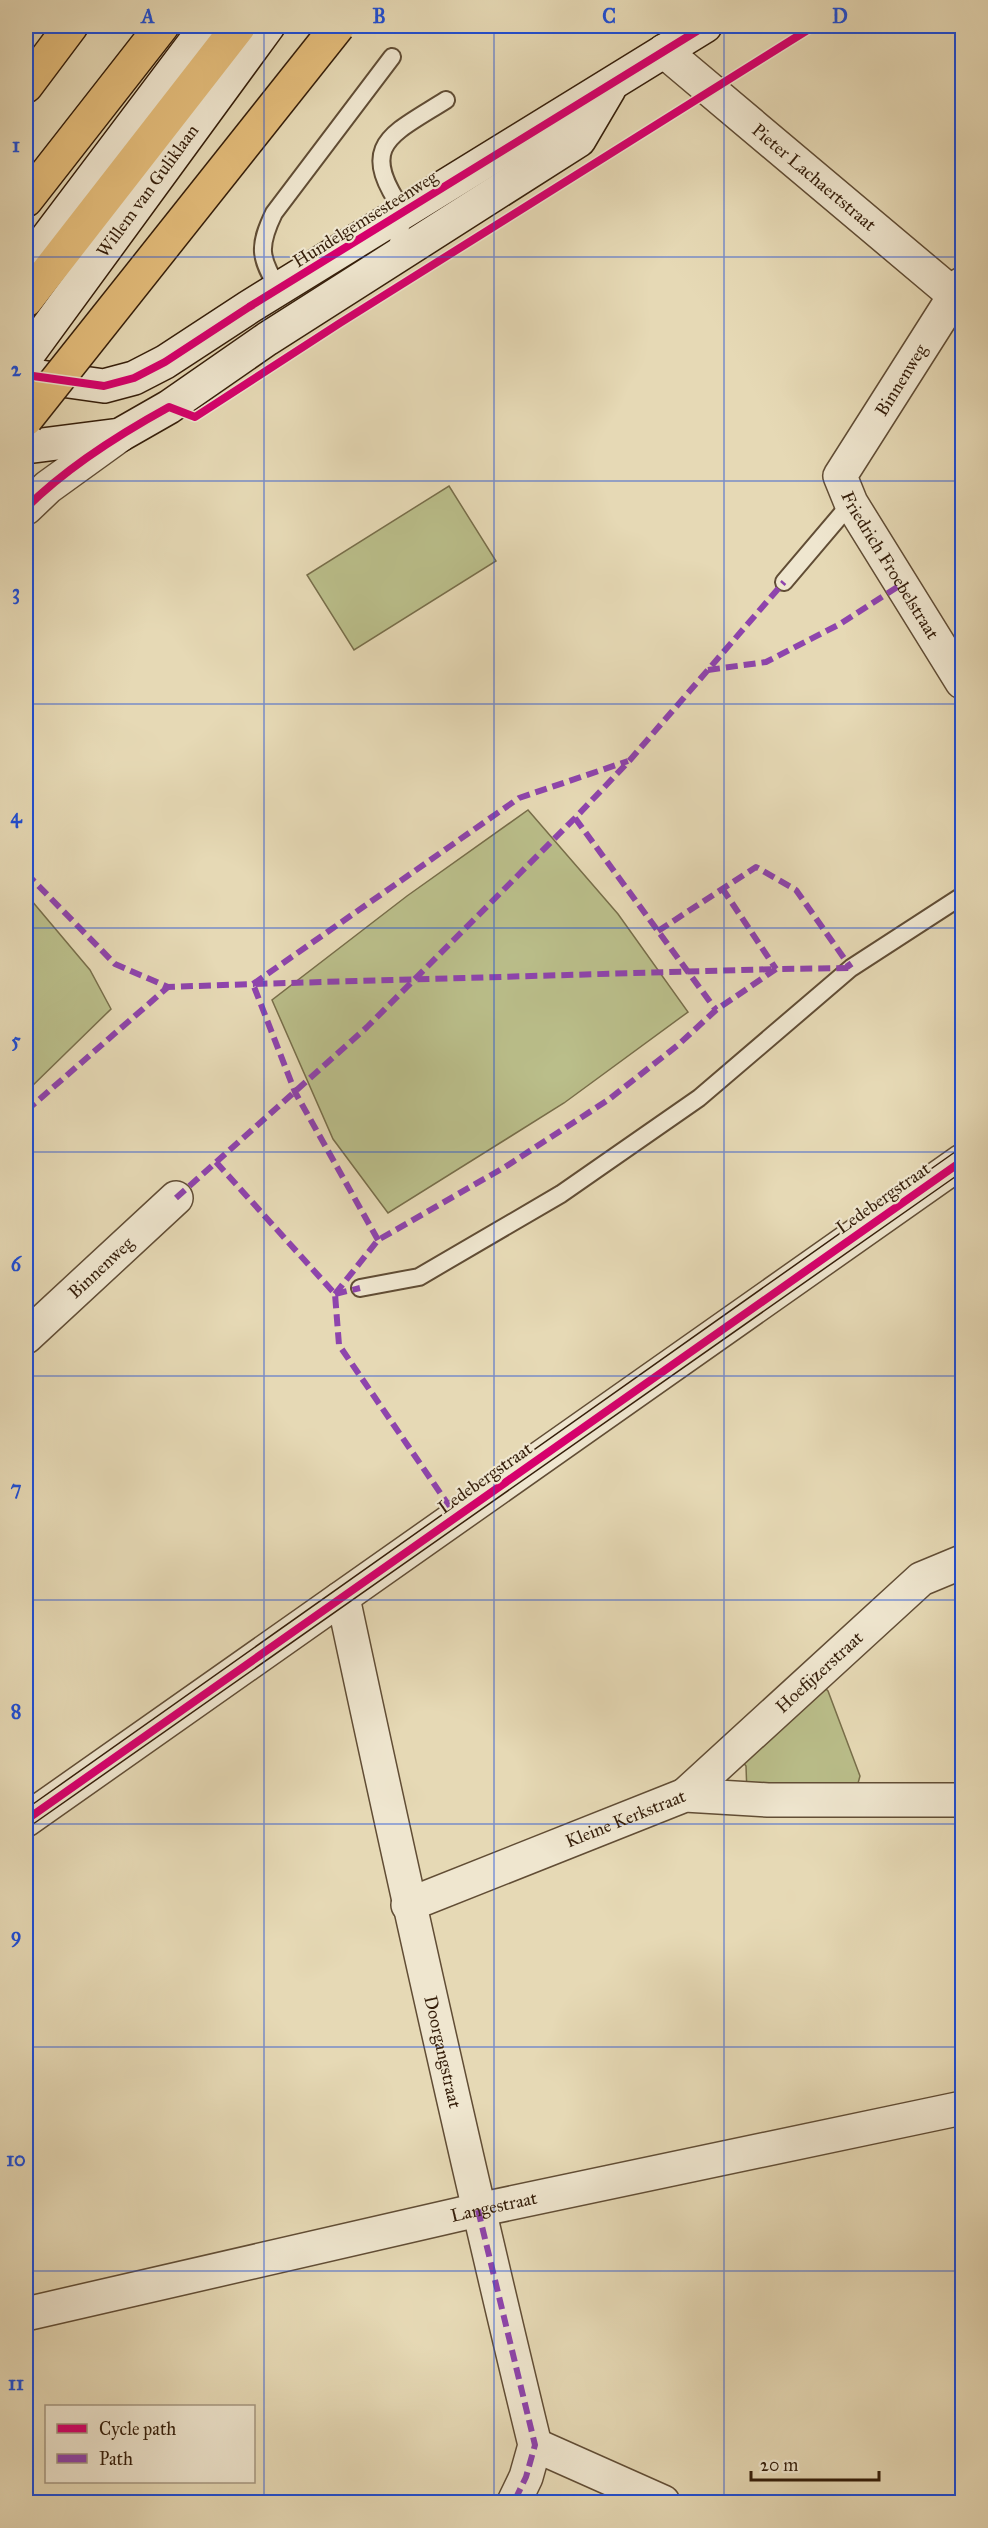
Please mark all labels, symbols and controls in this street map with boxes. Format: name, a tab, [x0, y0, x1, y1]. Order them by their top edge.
text: A	[139, 4, 155, 28]
text: B	[372, 4, 386, 28]
text: C	[602, 4, 616, 28]
text: D	[832, 4, 848, 28]
street label: Pieter Lachaertstraat	[747, 119, 881, 236]
street label: Willem van Guliklaan	[92, 120, 204, 261]
text: 1	[12, 133, 20, 157]
street label: Hundelgemsesteenweg	[289, 165, 442, 273]
street label: Binnenweg	[870, 339, 933, 421]
text: 2	[11, 357, 22, 381]
street label: Friedrich Froebelstraat	[836, 488, 944, 644]
text: 3	[12, 580, 20, 605]
text: 4	[10, 804, 22, 829]
text: 5	[11, 1028, 21, 1052]
street label: Ledebergstraat	[832, 1157, 935, 1239]
street label: Binnenweg	[64, 1232, 139, 1303]
text: 6	[11, 1252, 23, 1276]
street label: Ledebergstraat	[434, 1437, 537, 1519]
text: 7	[11, 1476, 22, 1500]
street label: Hoefijzerstraat	[771, 1626, 868, 1718]
text: 8	[11, 1699, 21, 1723]
street label: Kleine Kerkstraat	[562, 1785, 689, 1852]
text: 9	[11, 1923, 21, 1948]
street label: Doorgangstraat	[419, 1994, 466, 2111]
text: 10	[6, 2147, 26, 2171]
street label: Langestraat	[448, 2187, 540, 2227]
text: 11	[8, 2371, 24, 2395]
legend	[45, 2405, 255, 2483]
text: Cycle path	[99, 2418, 176, 2440]
scale bar	[751, 2444, 878, 2482]
text: Path	[99, 2448, 133, 2470]
text: 20 m	[760, 2454, 798, 2476]

